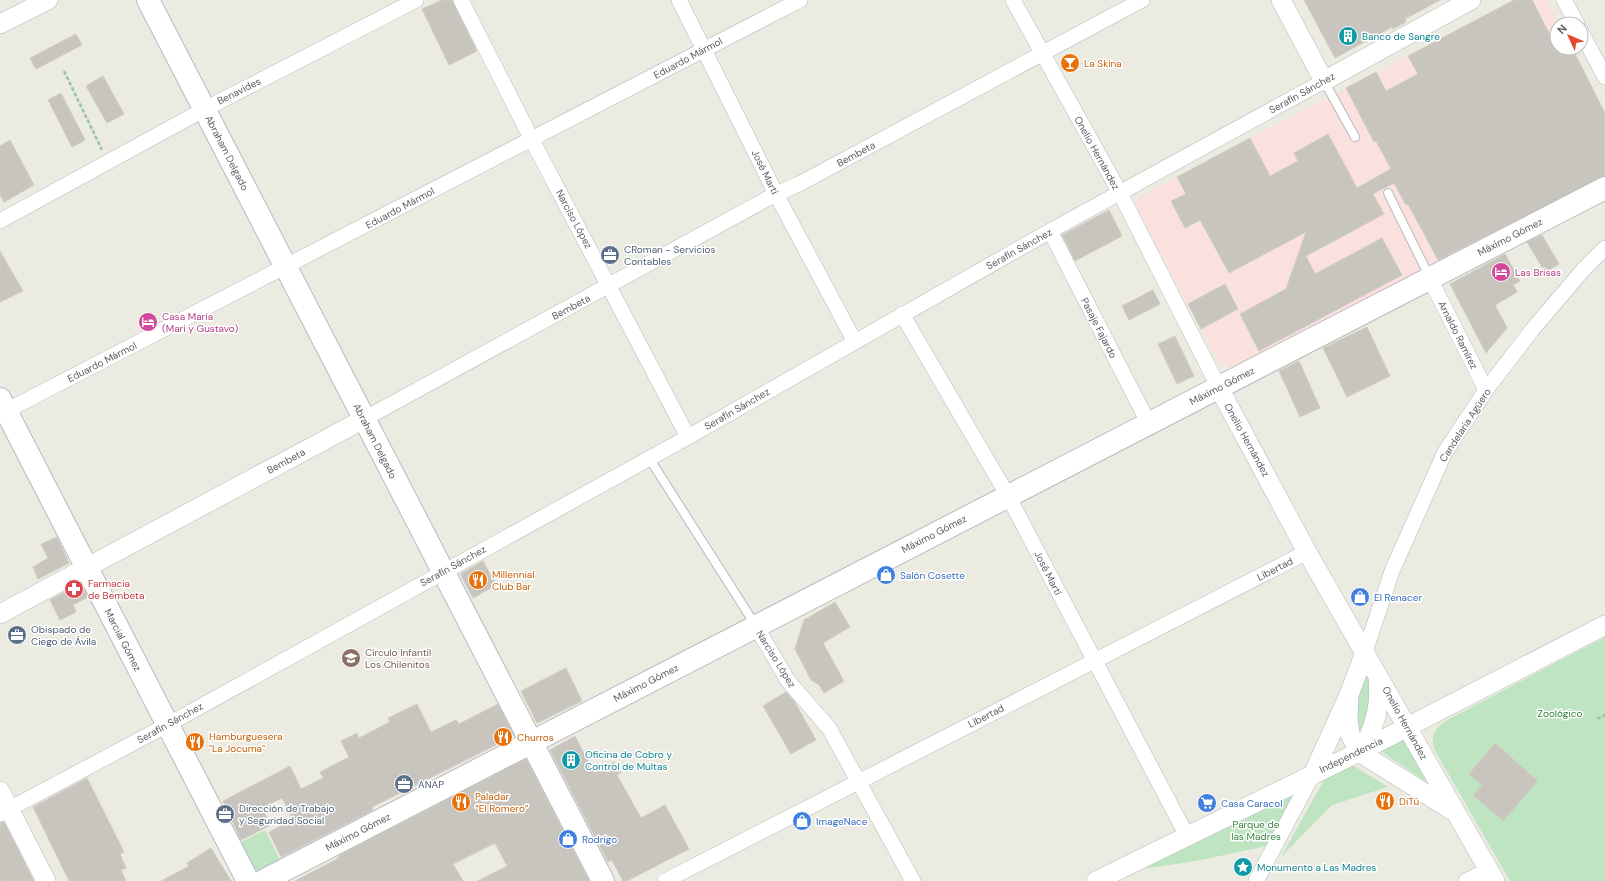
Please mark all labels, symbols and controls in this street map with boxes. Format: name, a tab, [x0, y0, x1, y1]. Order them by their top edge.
north arrow	[1549, 16, 1589, 56]
text: N	[1554, 21, 1570, 37]
building icon: Banco de Sangre	[1337, 25, 1359, 47]
place label: Banco de Sangre	[1362, 30, 1440, 43]
street label: Eduardo Mármol	[651, 34, 725, 82]
bar icon: La Skina	[1059, 52, 1081, 74]
place label: La Skina	[1084, 57, 1122, 70]
street label: Serafín Sánchez	[1267, 69, 1338, 116]
street label: Benavides	[215, 74, 263, 108]
street label: Abraham Delgado	[202, 113, 252, 193]
street label: Onelio Hernández	[1071, 114, 1123, 192]
street label: Bembeta	[835, 138, 877, 170]
street label: José Martí	[749, 148, 782, 197]
street label: Eduardo Mármol	[363, 184, 437, 232]
street label: Narciso López	[553, 187, 595, 251]
street label: Máximo Gómez	[1475, 215, 1545, 259]
street label: Serafín Sánchez	[984, 225, 1055, 272]
place label: CRoman - Servicios Contables	[624, 243, 715, 268]
office icon: CRoman - Servicios Contables	[599, 244, 621, 266]
hotel icon: Las Brisas	[1490, 261, 1512, 283]
place label: Las Brisas	[1515, 266, 1561, 279]
street label: Bembeta	[550, 291, 592, 323]
street label: Pasaje Fajardo	[1078, 296, 1120, 361]
street label: Arnaldo Ramírez	[1435, 299, 1481, 372]
place label: Casa Maria (Mari y Gustavo)	[162, 310, 238, 335]
hotel icon: Casa Maria (Mari y Gustavo)	[137, 311, 159, 333]
street label: Eduardo Mármol	[65, 339, 139, 385]
street label: Máximo Gómez	[1187, 364, 1257, 408]
street label: Serafín Sánchez	[702, 385, 772, 433]
street label: Candelaria Agüero	[1436, 386, 1494, 464]
street label: Abraham Delgado	[350, 401, 400, 481]
street label: Onelio Hernández	[1221, 401, 1273, 479]
street label: Bembeta	[265, 445, 307, 477]
street label: Máximo Gómez	[899, 512, 969, 556]
street label: Serafín Sánchez	[418, 542, 489, 589]
street label: José Martí	[1031, 549, 1065, 598]
street label: Libertad	[1255, 554, 1295, 584]
shop icon: Salón Cosette	[875, 564, 897, 586]
place label: Millennial Club Bar	[492, 568, 535, 593]
restaurant icon: Millennial Club Bar	[467, 569, 489, 591]
place label: Salón Cosette	[900, 569, 965, 582]
place label: Farmacia de Bembeta	[88, 577, 144, 602]
pharmacy icon: Farmacia de Bembeta	[63, 578, 85, 600]
shop icon: El Renacer	[1349, 586, 1371, 608]
place label: El Renacer	[1374, 591, 1422, 604]
street label: Marcial Gómez	[102, 607, 145, 674]
place label: Obispado de Ciego de Ávila	[31, 623, 96, 648]
office icon: Obispado de Ciego de Ávila	[6, 624, 28, 646]
street label: Narciso López	[753, 628, 799, 690]
place label: Círculo Infantil Los Chilenitos	[365, 646, 431, 671]
school or university icon: Círculo Infantil Los Chilenitos	[340, 647, 362, 669]
street label: Máximo Gómez	[611, 661, 681, 705]
street label: Onelio Hernández	[1379, 684, 1431, 762]
street label: Serafín Sánchez	[135, 699, 206, 746]
street label: Libertad	[966, 701, 1006, 731]
park label: Zoológico	[1538, 707, 1582, 720]
restaurant icon: Churros	[492, 726, 514, 748]
place label: Hamburguesera "La Jocuma"	[209, 730, 283, 755]
restaurant icon: Hamburguesera "La Jocuma"	[184, 731, 206, 753]
place label: Churros	[517, 731, 554, 744]
street label: Independencia	[1317, 734, 1385, 776]
place label: Oficina de Cobro y Control de Multas	[585, 748, 672, 773]
building icon: Oficina de Cobro y Control de Multas	[560, 749, 582, 771]
office icon: ANAP	[393, 773, 415, 795]
place label: ANAP	[418, 778, 444, 791]
place label: Paladar “El Romero”	[475, 790, 529, 815]
restaurant icon: DiTú	[1374, 790, 1396, 812]
restaurant icon: Paladar “El Romero”	[450, 791, 472, 813]
supermarket icon: Casa Caracol	[1196, 792, 1218, 814]
place label: DiTú	[1399, 795, 1419, 808]
place label: Casa Caracol	[1221, 797, 1282, 810]
place label: Dirección de Trabajo y Seguridad Social	[239, 802, 335, 827]
office icon: Dirección de Trabajo y Seguridad Social	[214, 803, 236, 825]
street label: Máximo Gómez	[323, 810, 393, 854]
shop icon: ImageNace	[791, 810, 813, 832]
place label: ImageNace	[816, 815, 868, 828]
park label: Parque de las Madres	[1231, 818, 1281, 843]
shop icon: Rodrígo	[557, 828, 579, 850]
place label: Rodrígo	[582, 833, 617, 846]
place icon: Monumento a Las Madres	[1232, 856, 1254, 878]
place label: Monumento a Las Madres	[1257, 861, 1376, 874]

